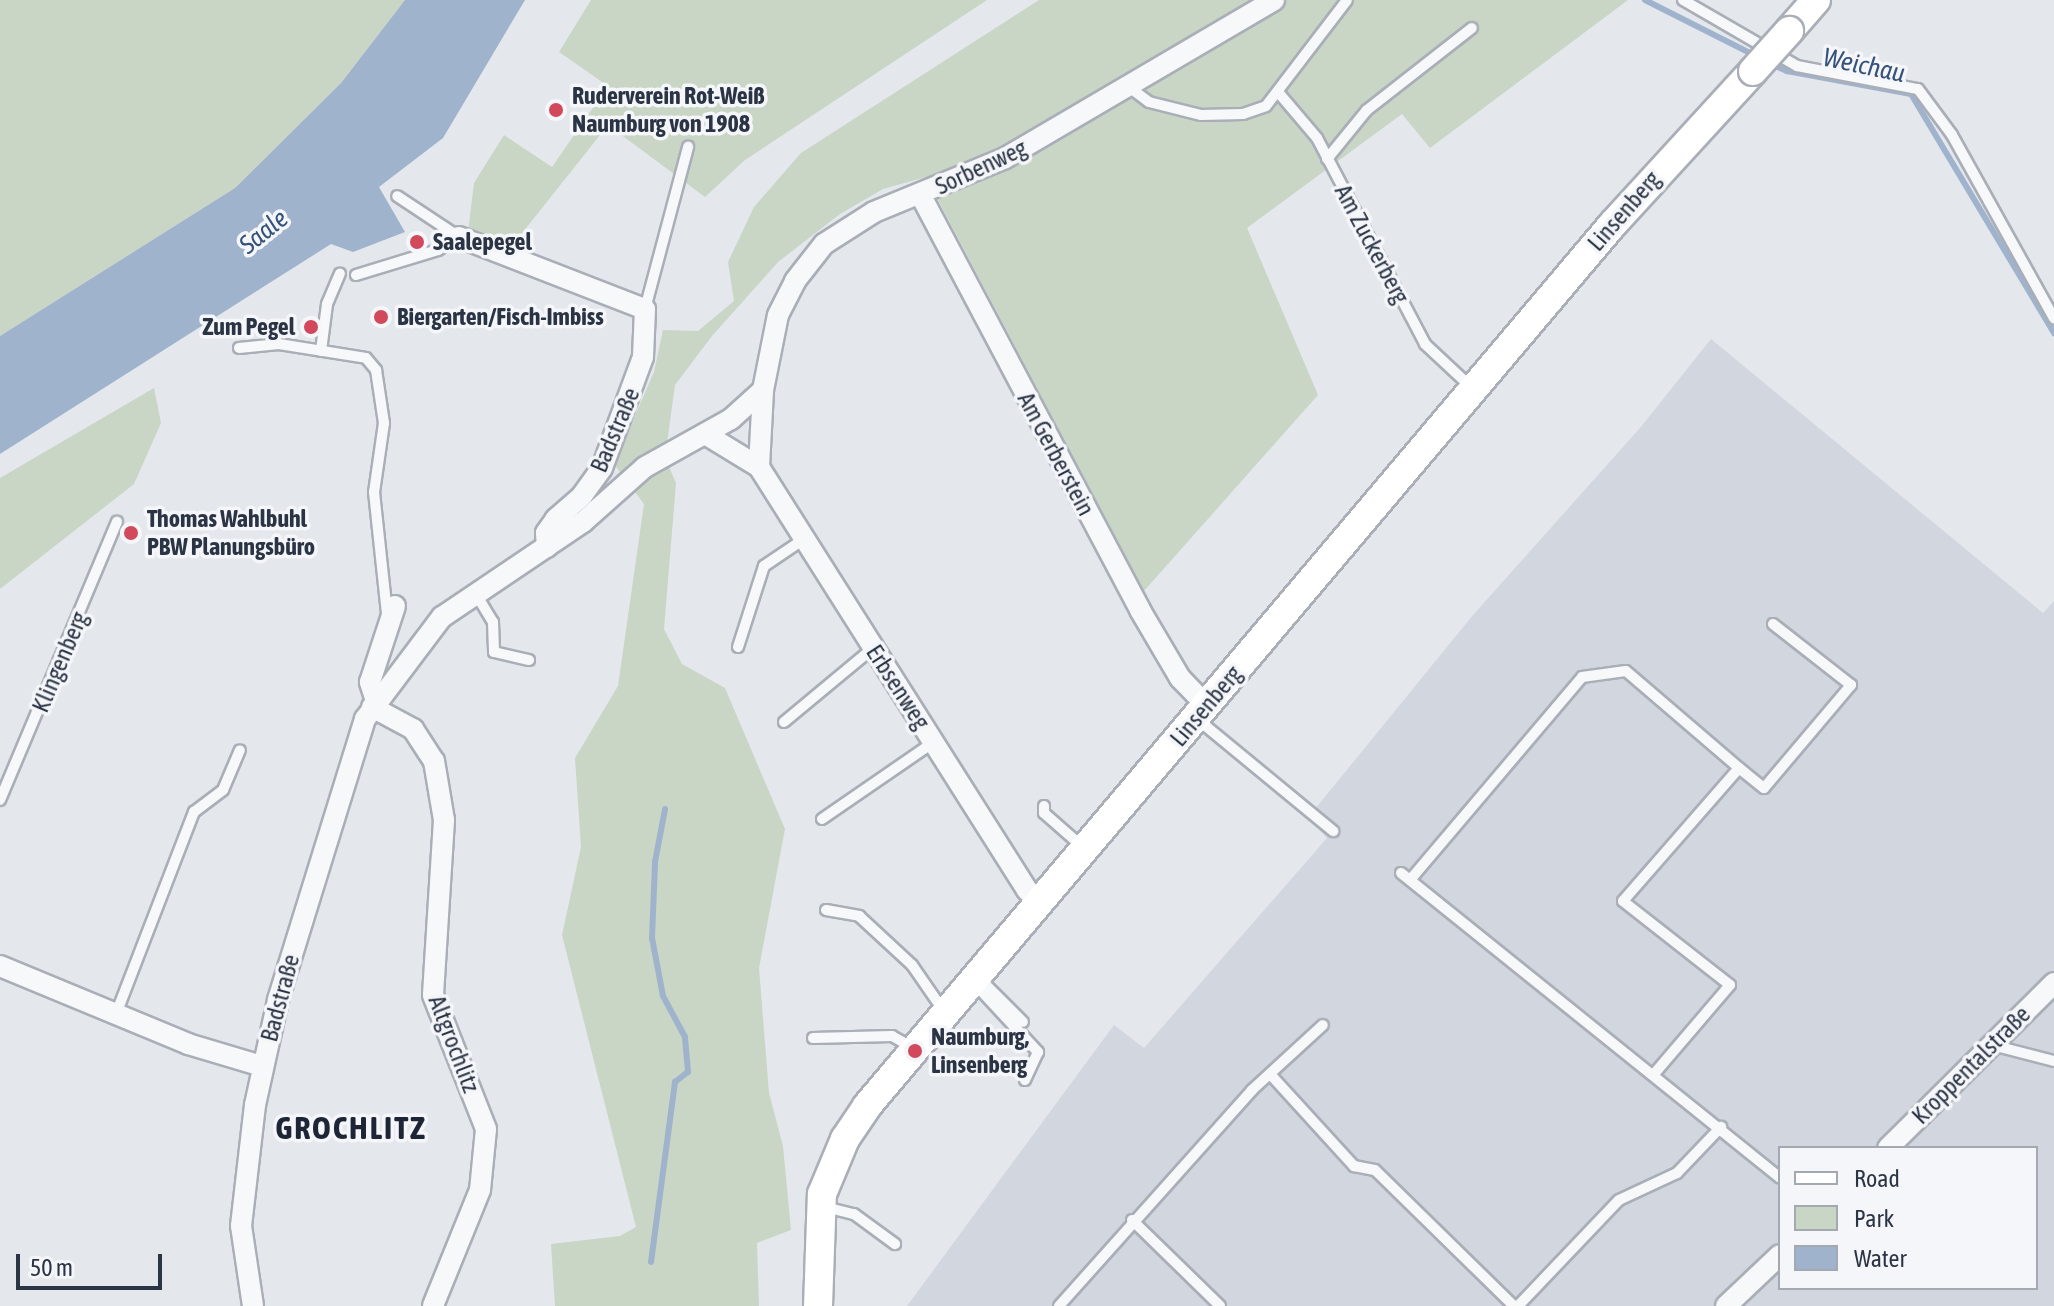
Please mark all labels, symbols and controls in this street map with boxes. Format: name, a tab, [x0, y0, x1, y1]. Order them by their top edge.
water label: Weichau	[1820, 42, 1908, 90]
place label: Ruderverein Rot-Weiß Naumburg von 1908	[572, 82, 764, 138]
marker: Ruderverein Rot-Weiß Naumburg von 1908	[547, 101, 565, 119]
street label: Sorbenweg	[931, 133, 1031, 201]
street label: Linsenberg	[1582, 165, 1666, 257]
street label: Am Zuckerberg	[1329, 180, 1415, 308]
water label: Saale	[233, 203, 295, 261]
place label: Saalepegel	[433, 228, 532, 256]
marker: Saalepegel	[408, 233, 426, 251]
place label: Biergarten/Fisch-Imbiss	[397, 303, 604, 331]
marker: Biergarten/Fisch-Imbiss	[372, 308, 390, 326]
place label: Zum Pegel	[203, 313, 295, 341]
marker: Zum Pegel	[302, 318, 320, 336]
street label: Badstraße	[584, 383, 646, 477]
street label: Am Gerberstein	[1011, 387, 1101, 521]
place label: Thomas Wahlbuhl PBW Planungsbüro	[147, 505, 315, 561]
marker: Thomas Wahlbuhl PBW Planungsbüro	[122, 524, 140, 542]
street label: Klingenberg	[26, 607, 94, 717]
street label: Erbsenweg	[860, 639, 936, 735]
street label: Linsenberg	[1164, 660, 1248, 752]
street label: Badstraße	[255, 951, 305, 1045]
street label: Altgrochlitz	[422, 991, 486, 1097]
street label: Kroppentalstraße	[1906, 1000, 2036, 1130]
place label: Naumburg, Linsenberg	[931, 1023, 1029, 1079]
marker: Naumburg, Linsenberg	[906, 1042, 924, 1060]
district label: GROCHLITZ	[275, 1109, 427, 1147]
legend	[1778, 1146, 2038, 1290]
text: Road	[1854, 1165, 1900, 1192]
text: Park	[1854, 1205, 1894, 1232]
scale bar	[20, 1238, 166, 1288]
text: Water	[1854, 1245, 1907, 1272]
text: 50 m	[30, 1254, 73, 1281]

